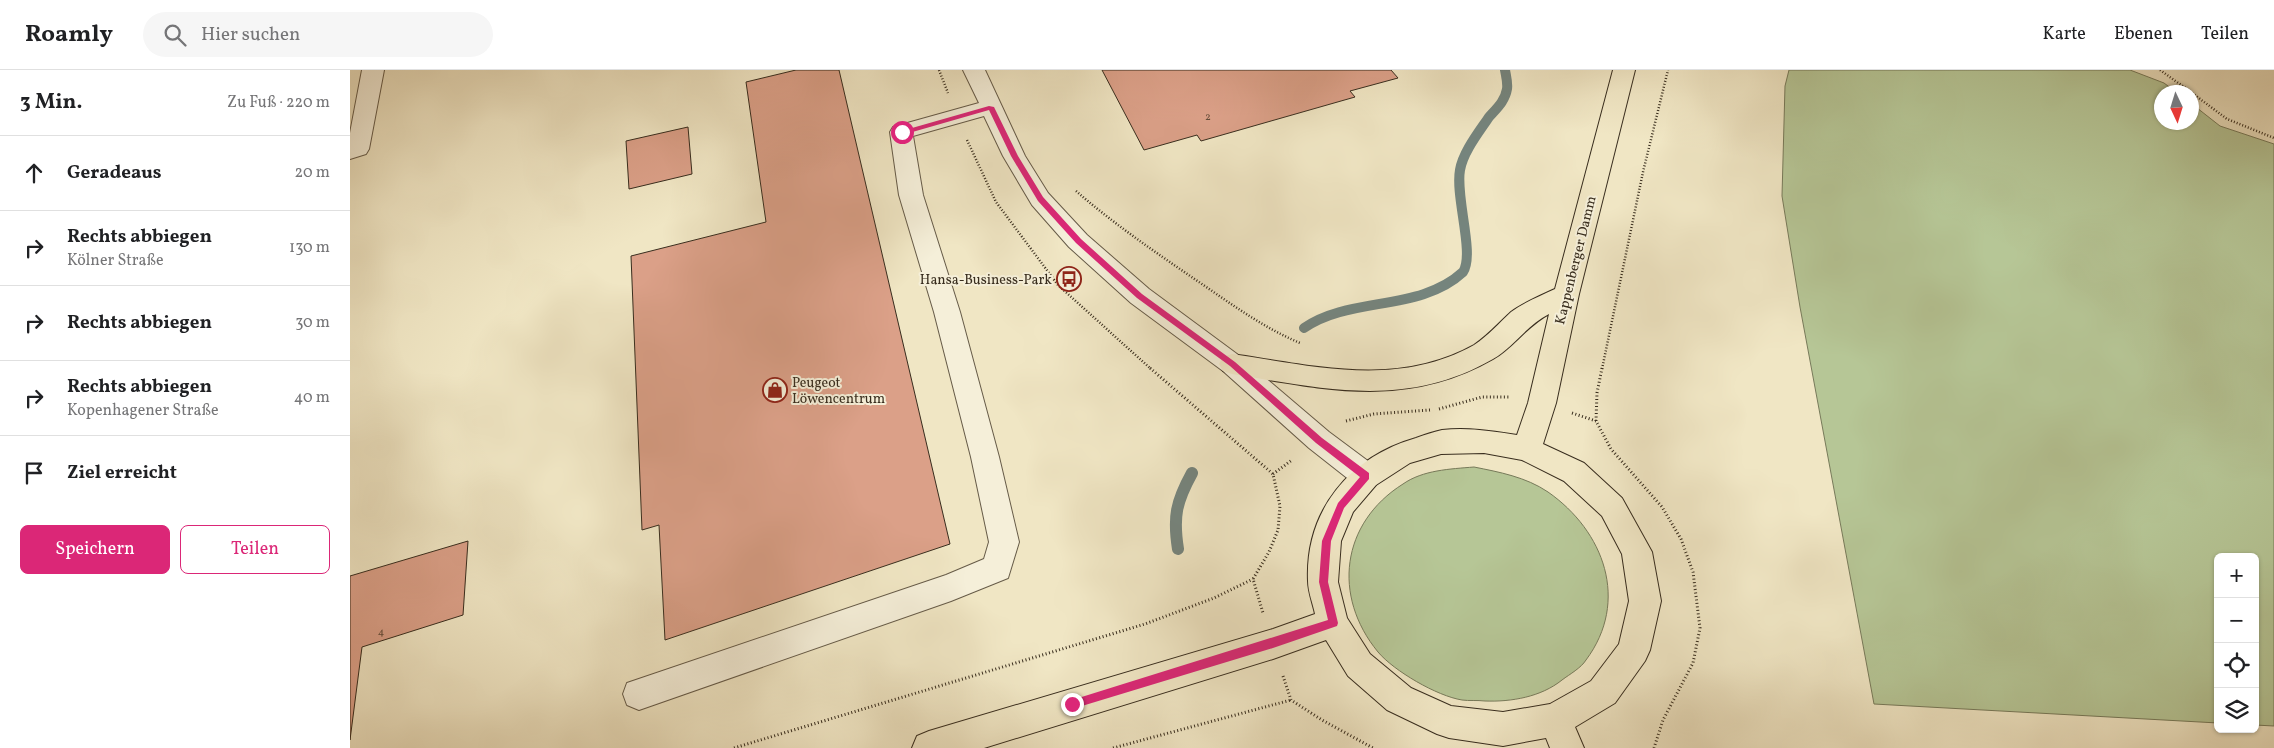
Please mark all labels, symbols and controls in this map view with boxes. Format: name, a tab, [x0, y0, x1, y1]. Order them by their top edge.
search box	[143, 12, 493, 57]
text: Roamly	[25, 18, 113, 52]
icon: search	[161, 21, 189, 49]
text: Hier suchen	[201, 22, 300, 48]
text: Karte	[2042, 22, 2086, 47]
text: Ebenen	[2114, 22, 2173, 47]
text: Teilen	[2201, 22, 2249, 47]
north arrow	[2154, 85, 2199, 130]
text: 3 Min.	[20, 88, 82, 117]
text: Zu Fuß · 220 m	[227, 92, 330, 114]
house number: 2	[1205, 110, 1211, 125]
route start	[891, 121, 914, 144]
icon: ahead	[20, 159, 48, 187]
text: Geradeaus	[67, 160, 162, 186]
text: 20 m	[295, 162, 330, 184]
street label: Kappenberger Damm	[1551, 194, 1602, 327]
text: Rechts abbiegen	[67, 224, 212, 250]
icon: right	[20, 234, 48, 262]
text: 130 m	[289, 237, 330, 259]
text: Kölner Straße	[67, 250, 164, 272]
bus stop icon: Hansa-Business-Park	[1056, 266, 1082, 292]
place label: Hansa-Business-Park	[920, 271, 1052, 290]
icon: right	[20, 309, 48, 337]
text: Rechts abbiegen	[67, 310, 212, 336]
text: 30 m	[295, 312, 330, 334]
text: Rechts abbiegen	[67, 374, 212, 400]
place label: Peugeot Löwencentrum	[792, 374, 885, 409]
shop icon: Peugeot Löwencentrum	[762, 377, 788, 403]
icon: right	[20, 384, 48, 412]
text: 40 m	[294, 387, 330, 409]
text: Kopenhagener Straße	[67, 400, 219, 422]
icon: arrive	[20, 459, 48, 487]
text: Ziel erreicht	[67, 460, 177, 486]
button: Speichern	[20, 525, 170, 574]
button: Teilen	[180, 525, 330, 574]
map controls	[2214, 553, 2259, 733]
button: +	[2214, 553, 2259, 598]
button: −	[2214, 598, 2259, 643]
house number: 4	[378, 625, 385, 640]
button: locate	[2214, 643, 2259, 688]
button: layers	[2214, 688, 2259, 733]
route end	[1061, 693, 1084, 716]

